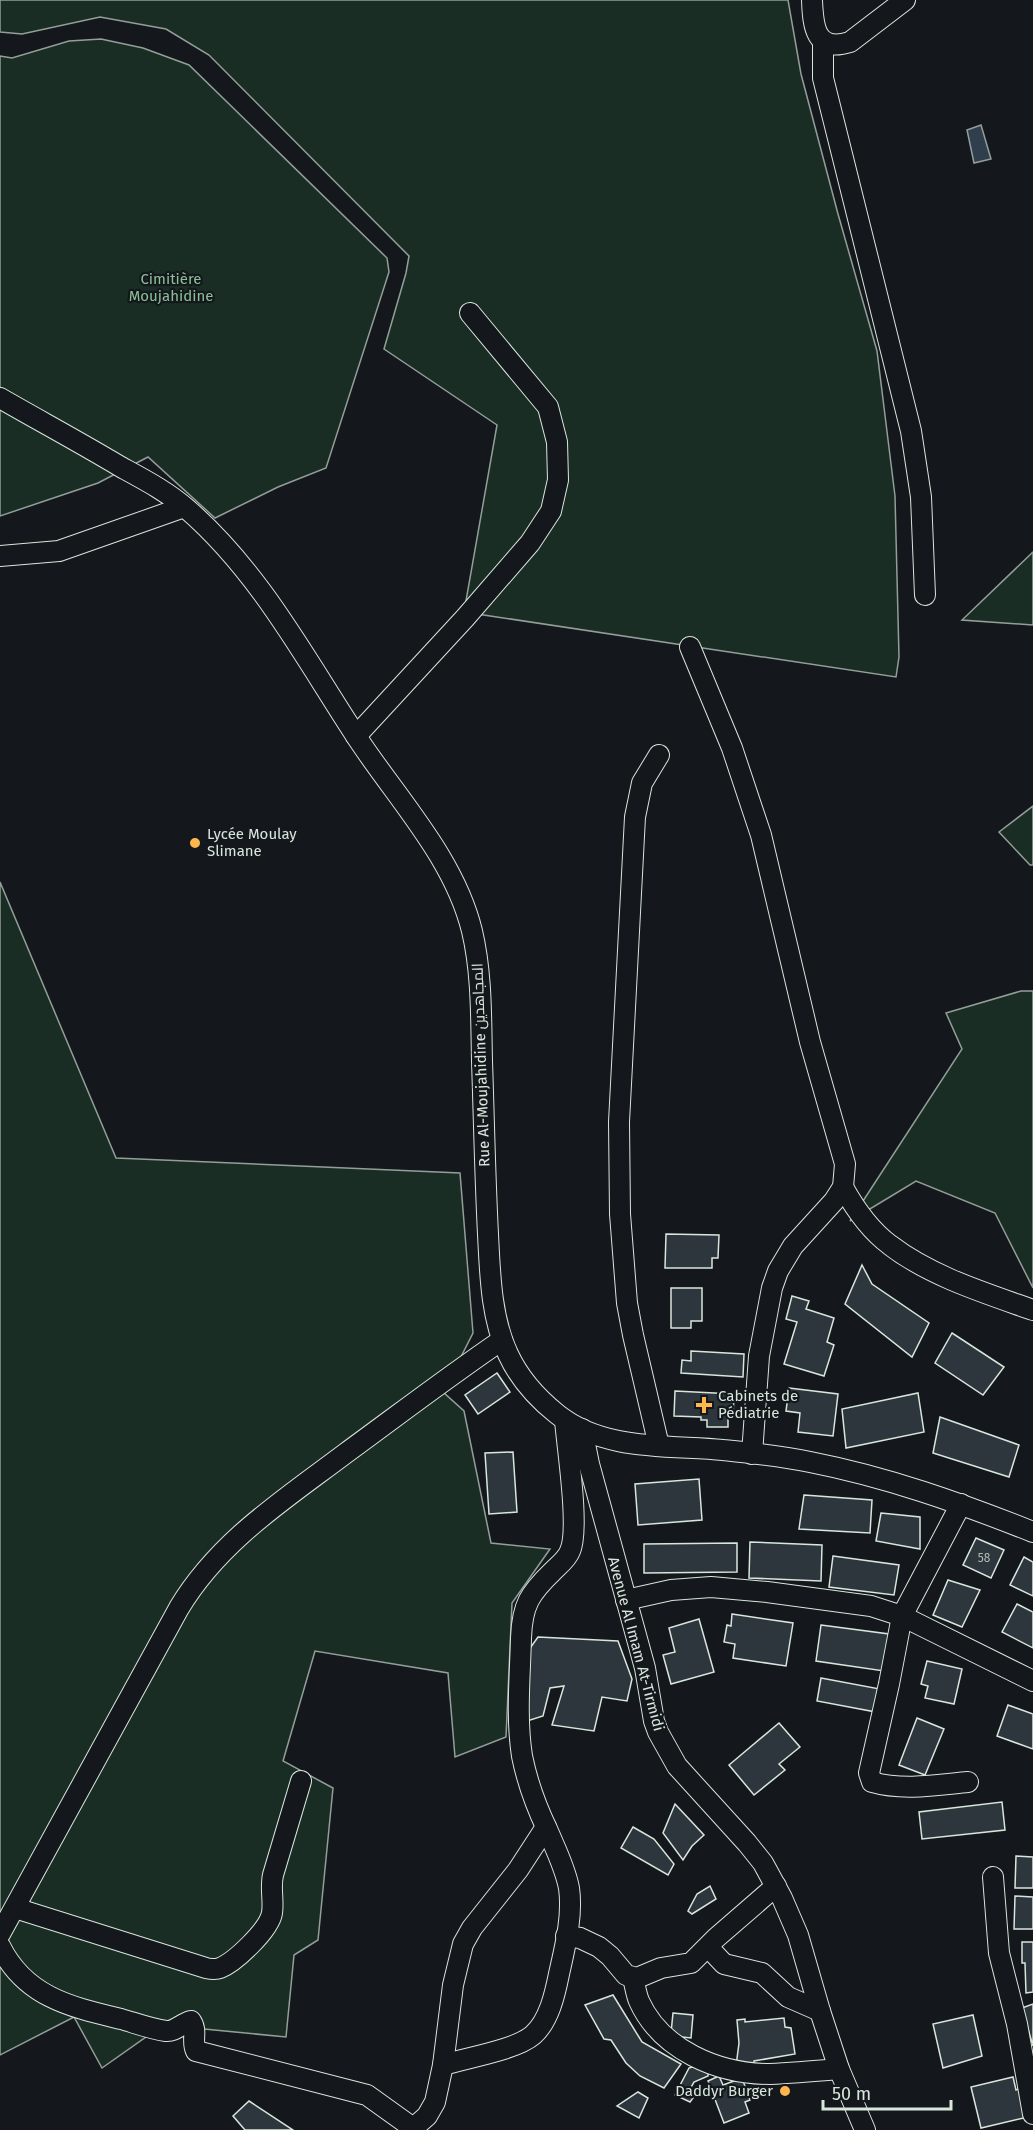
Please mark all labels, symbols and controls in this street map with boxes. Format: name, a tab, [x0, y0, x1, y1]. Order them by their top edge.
park label: Cimitière Moujahidine	[129, 270, 213, 305]
place label: Lycée Moulay Slimane	[207, 825, 297, 860]
marker: Lycée Moulay Slimane	[188, 836, 202, 850]
street label: Rue Al-Moujahidine المجاهدين	[468, 963, 495, 1167]
place label: Cabinets de Pédiatrie	[718, 1387, 798, 1422]
marker: Cabinets de Pédiatrie	[695, 1396, 713, 1414]
house number: 58	[978, 1551, 991, 1565]
street label: Avenue Al Imam At-Tirmidi	[604, 1555, 668, 1733]
scale bar	[823, 2073, 950, 2111]
place label: Daddyr Burger	[675, 2082, 773, 2100]
text: 50 m	[832, 2083, 871, 2105]
marker: Daddyr Burger	[778, 2084, 792, 2098]

